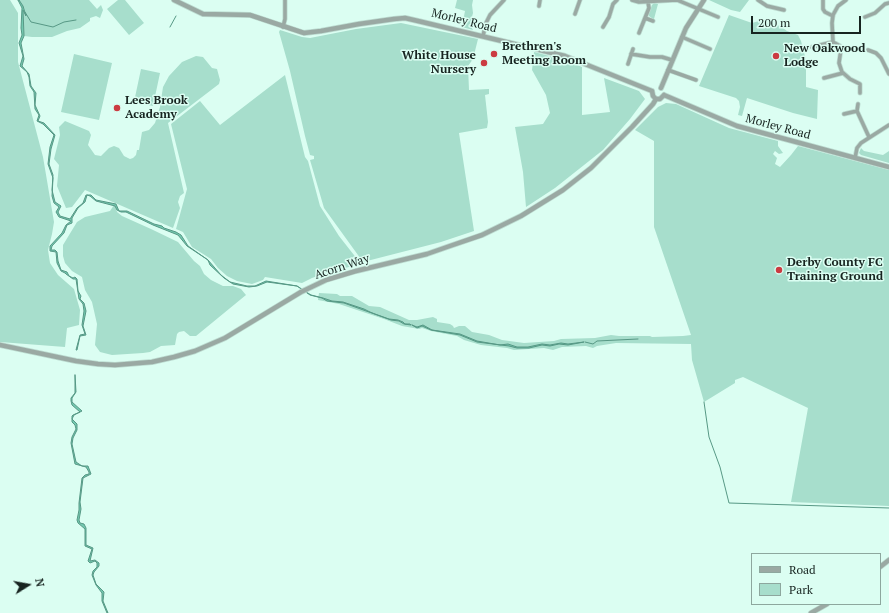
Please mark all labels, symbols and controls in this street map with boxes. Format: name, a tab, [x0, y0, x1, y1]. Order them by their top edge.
street label: Morley Road	[430, 6, 498, 36]
scale bar	[753, 8, 863, 34]
text: 200 m	[758, 15, 790, 30]
place label: Brethren's Meeting Room	[502, 40, 586, 68]
place label: New Oakwood Lodge	[784, 42, 865, 70]
place label: White House Nursery	[402, 49, 476, 77]
marker: Brethren's Meeting Room	[489, 49, 499, 59]
marker: New Oakwood Lodge	[771, 51, 781, 61]
marker: White House Nursery	[479, 58, 489, 68]
place label: Lees Brook Academy	[125, 94, 188, 122]
marker: Lees Brook Academy	[112, 103, 122, 113]
street label: Morley Road	[744, 111, 812, 143]
street label: Acorn Way	[313, 251, 371, 283]
place label: Derby County FC Training Ground	[787, 256, 883, 284]
marker: Derby County FC Training Ground	[774, 265, 784, 275]
legend	[751, 553, 881, 605]
text: Road	[789, 562, 816, 577]
north arrow	[8, 565, 48, 605]
text: N	[32, 577, 47, 588]
text: Park	[789, 582, 813, 597]

